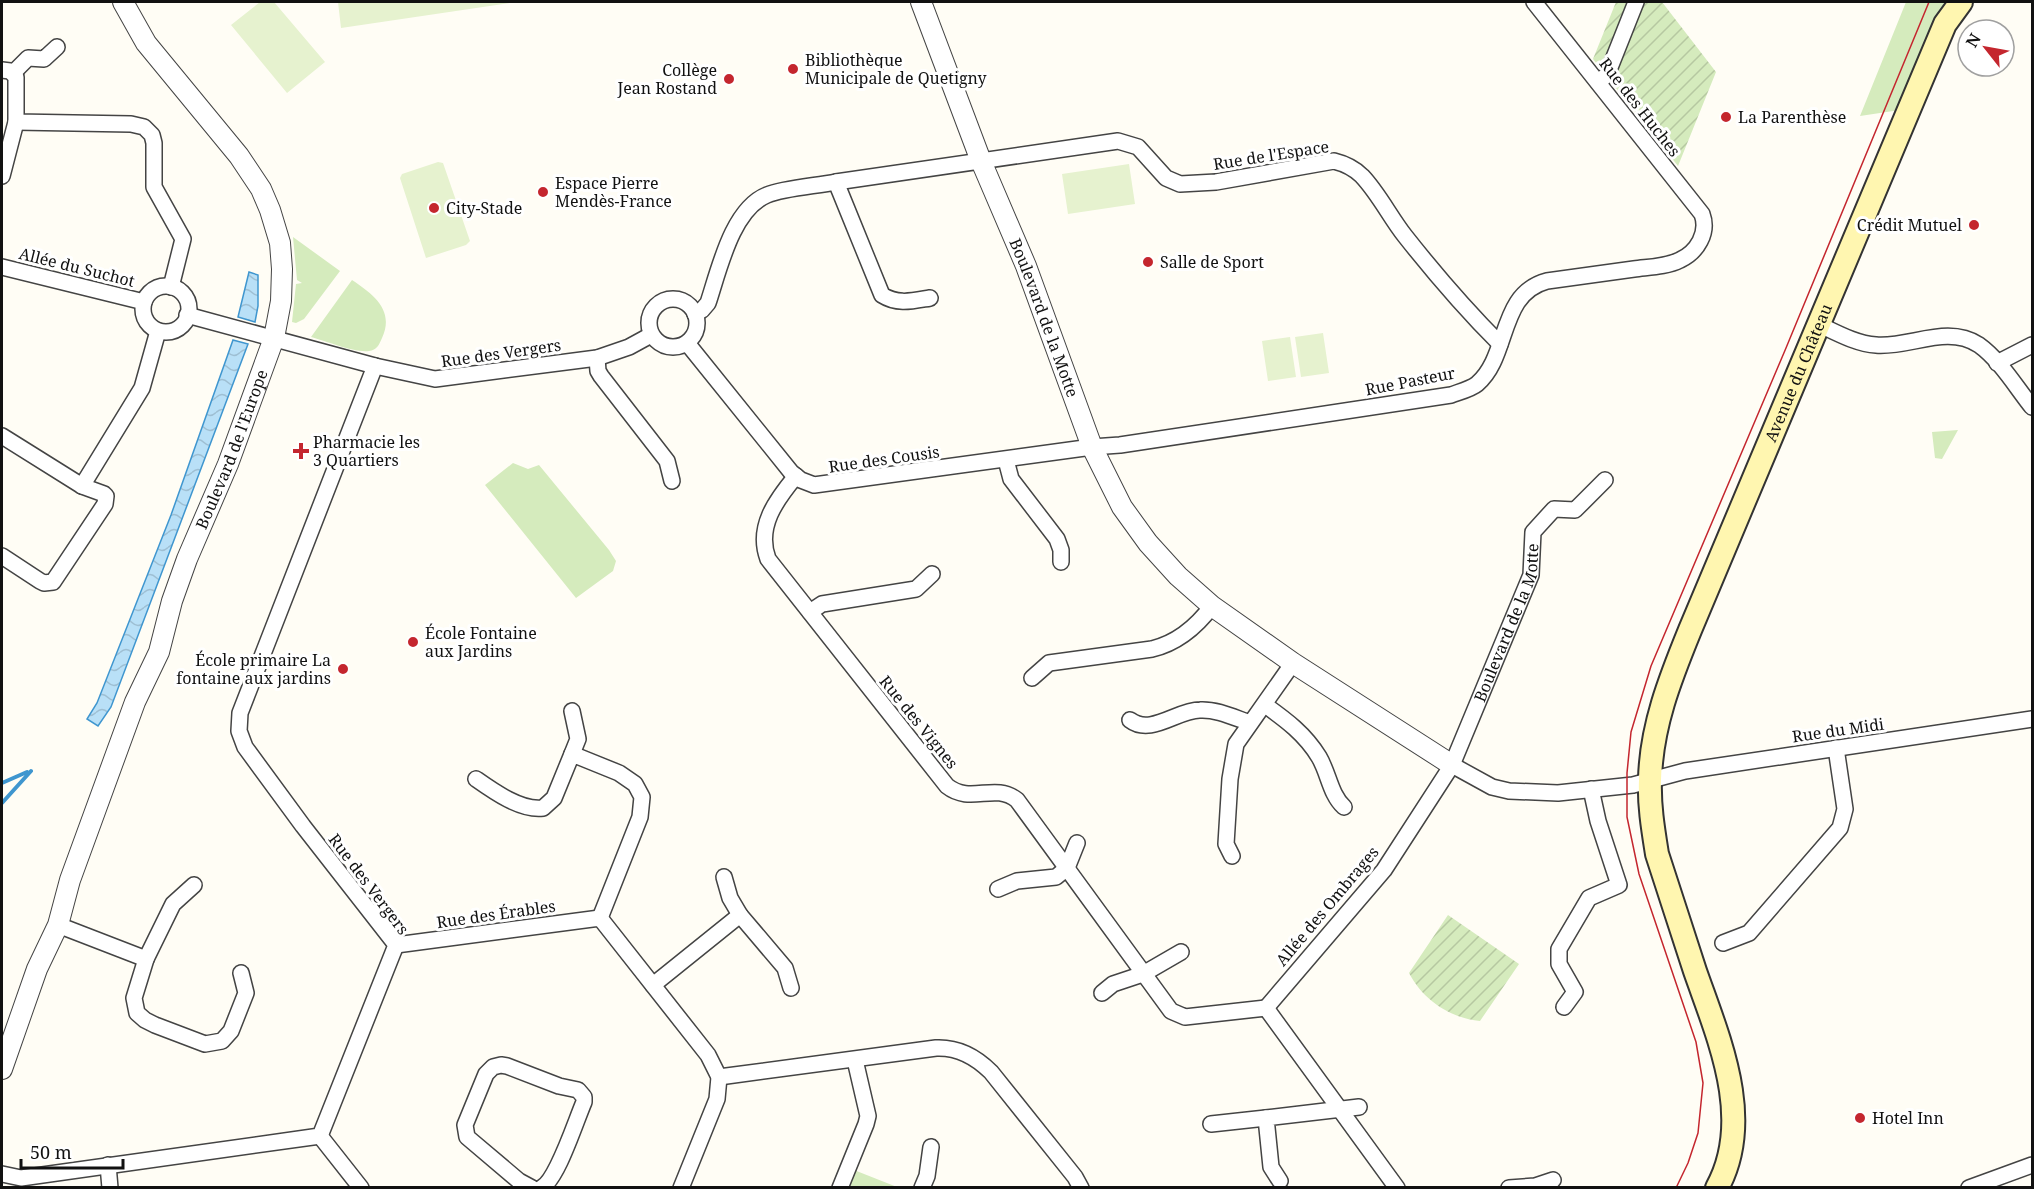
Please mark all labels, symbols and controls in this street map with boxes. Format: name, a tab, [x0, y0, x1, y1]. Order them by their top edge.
north arrow	[1956, 18, 2016, 78]
text: N	[1960, 29, 1986, 51]
place label: Bibliothèque Municipale de Quetigny	[805, 49, 988, 89]
street label: Rue des Huches	[1594, 53, 1686, 161]
place label: Collège Jean Rostand	[617, 59, 717, 99]
marker: Bibliothèque Municipale de Quetigny	[786, 62, 800, 76]
marker: Collège Jean Rostand	[722, 72, 736, 86]
place label: La Parenthèse	[1738, 106, 1846, 128]
marker: La Parenthèse	[1719, 110, 1733, 124]
street label: Rue de l'Espace	[1212, 135, 1330, 175]
place label: Espace Pierre Mendès-France	[555, 172, 672, 212]
marker: Espace Pierre Mendès-France	[536, 185, 550, 199]
place label: City-Stade	[446, 197, 522, 219]
marker: City-Stade	[427, 201, 441, 215]
place label: Crédit Mutuel	[1857, 214, 1962, 236]
marker: Crédit Mutuel	[1967, 218, 1981, 232]
street label: Boulevard de la Motte	[1004, 235, 1084, 400]
street label: Allée du Suchot	[17, 242, 137, 292]
place label: Salle de Sport	[1160, 251, 1264, 273]
marker: Salle de Sport	[1141, 255, 1155, 269]
street label: Avenue du Château	[1759, 300, 1837, 445]
street label: Rue des Vergers	[440, 334, 562, 372]
street label: Rue Pasteur	[1363, 361, 1457, 400]
street label: Boulevard de l'Europe	[190, 366, 273, 532]
place label: Pharmacie les 3 Quartiers	[313, 431, 420, 471]
street label: Rue des Cousis	[827, 440, 941, 478]
marker: Pharmacie les 3 Quartiers	[294, 444, 308, 458]
street label: Boulevard de la Motte	[1468, 543, 1543, 705]
place label: École Fontaine aux Jardins	[425, 622, 537, 662]
marker: École Fontaine aux Jardins	[406, 635, 420, 649]
place label: École primaire La fontaine aux jardins	[176, 649, 331, 689]
marker: École primaire La fontaine aux jardins	[336, 662, 350, 676]
street label: Rue des Vignes	[875, 671, 963, 773]
street label: Rue du Midi	[1791, 713, 1885, 747]
street label: Rue des Vergers	[324, 829, 414, 939]
street label: Allée des Ombrages	[1270, 842, 1384, 970]
street label: Rue des Érables	[435, 895, 557, 933]
place label: Hotel Inn	[1872, 1107, 1944, 1129]
marker: Hotel Inn	[1853, 1111, 1867, 1125]
scale bar	[21, 1132, 123, 1170]
text: 50 m	[30, 1140, 72, 1164]

